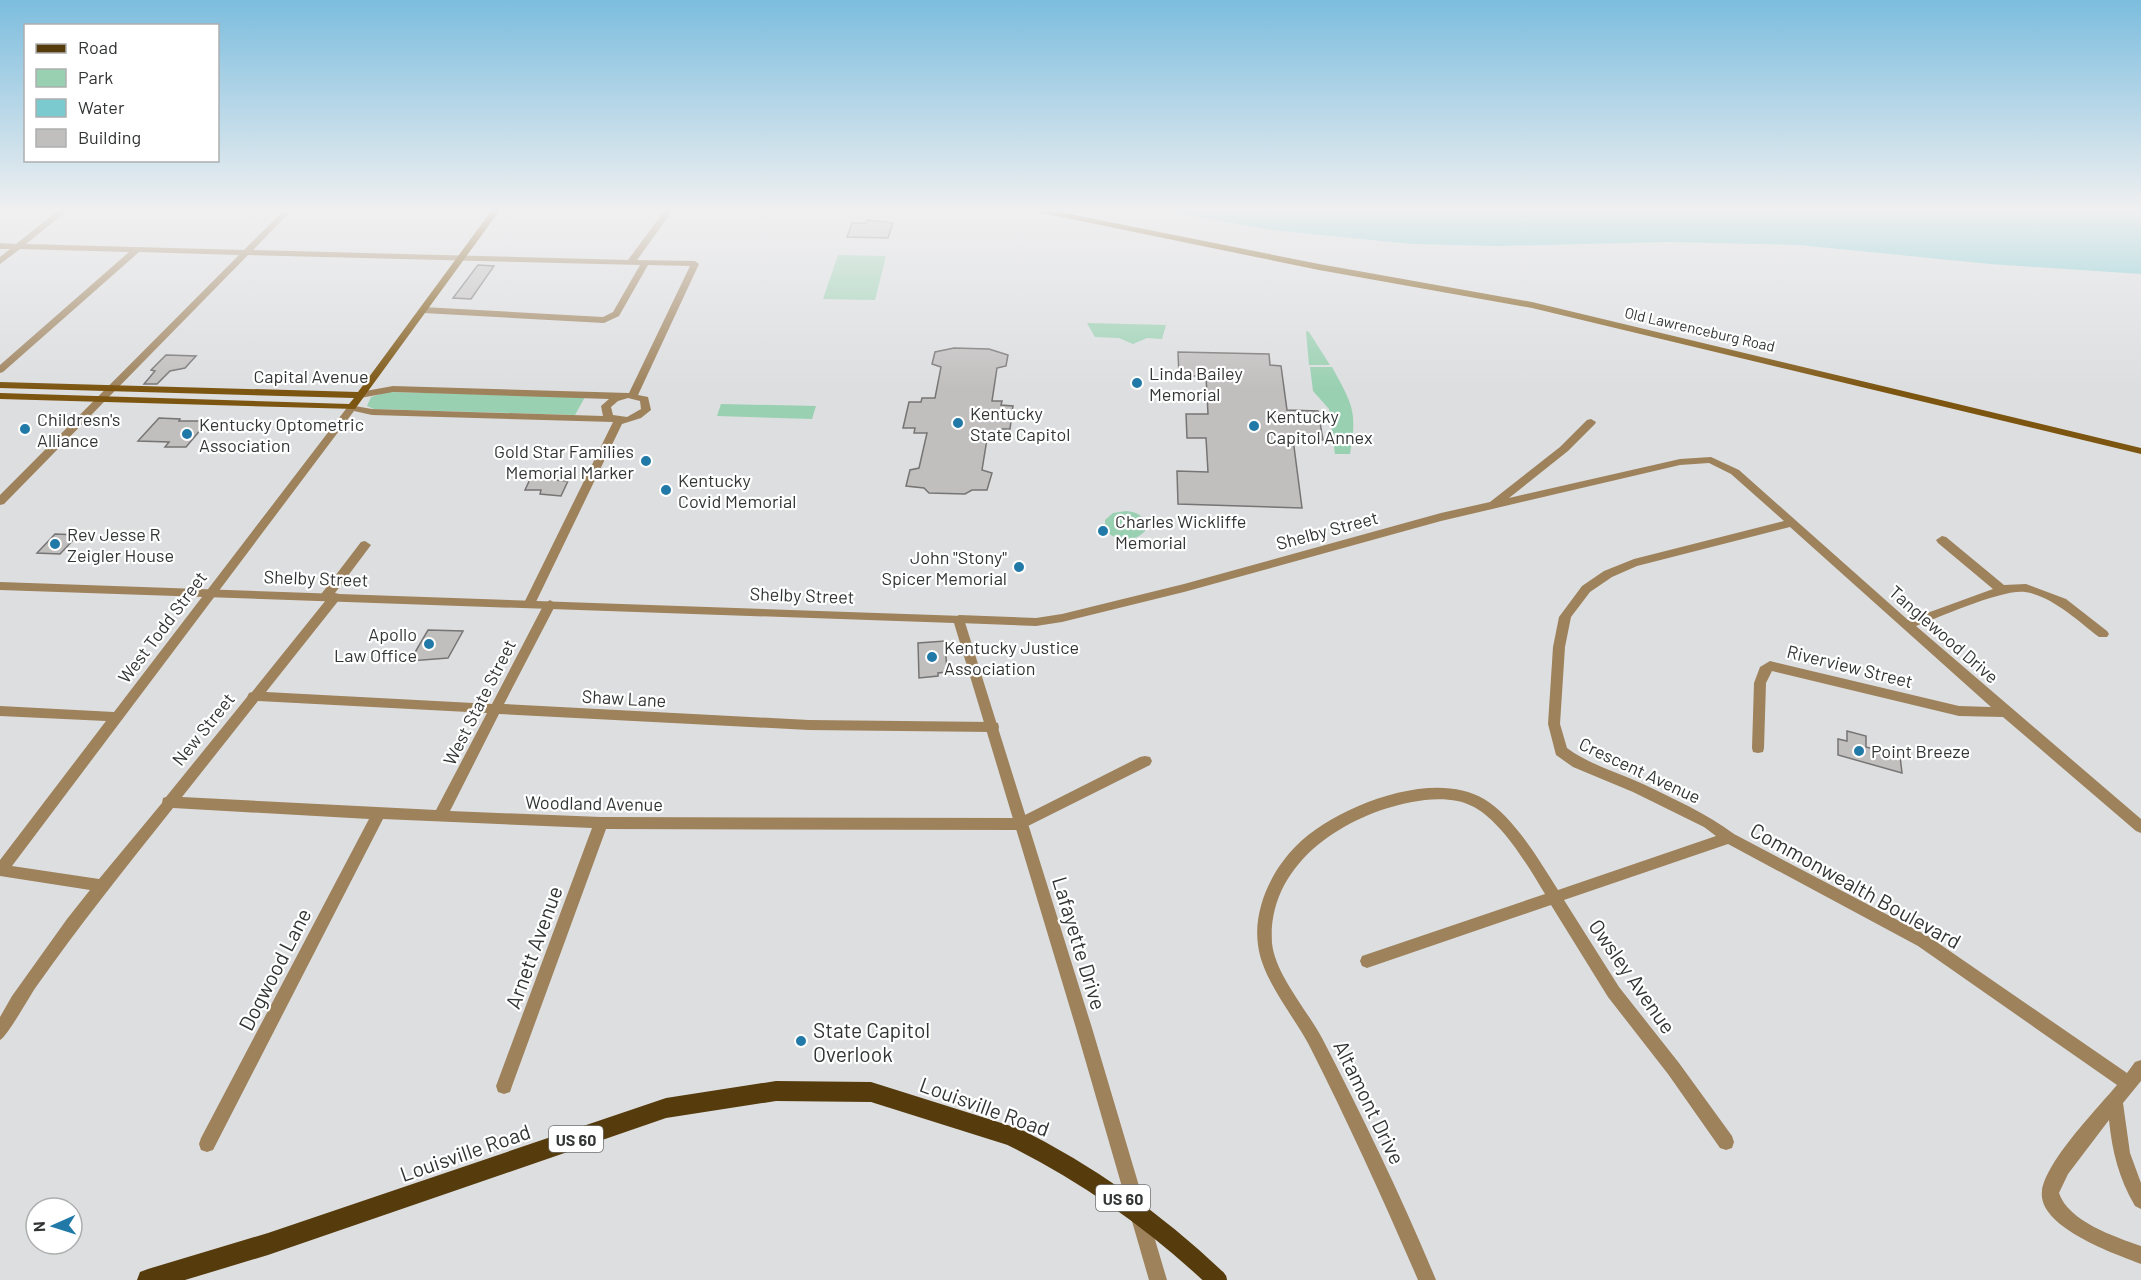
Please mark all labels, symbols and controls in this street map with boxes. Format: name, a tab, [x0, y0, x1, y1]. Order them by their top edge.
legend	[24, 24, 219, 162]
text: Road	[78, 36, 118, 58]
text: Park	[78, 66, 113, 88]
text: Water	[78, 96, 125, 118]
text: Building	[78, 126, 141, 148]
street label: Old Lawrenceburg Road	[1623, 303, 1777, 355]
place label: Linda Bailey Memorial	[1149, 362, 1243, 405]
street label: Capital Avenue	[253, 365, 369, 387]
marker: Linda Bailey Memorial	[1130, 376, 1144, 390]
place label: Kentucky State Capitol	[970, 402, 1070, 445]
place label: Kentucky Capitol Annex	[1266, 405, 1373, 448]
place label: Childresn's Alliance	[37, 408, 120, 451]
place label: Kentucky Optometric Association	[199, 413, 364, 456]
marker: Kentucky State Capitol	[951, 416, 965, 430]
marker: Kentucky Capitol Annex	[1247, 419, 1261, 433]
marker: Childresn's Alliance	[18, 422, 32, 436]
marker: Kentucky Optometric Association	[180, 427, 194, 441]
place label: Gold Star Families Memorial Marker	[494, 440, 634, 483]
marker: Gold Star Families Memorial Marker	[639, 454, 653, 468]
place label: Kentucky Covid Memorial	[678, 469, 796, 512]
marker: Kentucky Covid Memorial	[659, 483, 673, 497]
street label: Shelby Street	[1274, 506, 1380, 554]
place label: Charles Wickliffe Memorial	[1115, 510, 1246, 553]
place label: Rev Jesse R Zeigler House	[67, 523, 174, 566]
marker: Charles Wickliffe Memorial	[1096, 524, 1110, 538]
marker: Rev Jesse R Zeigler House	[48, 537, 62, 551]
place label: John "Stony" Spicer Memorial	[881, 546, 1007, 589]
marker: John "Stony" Spicer Memorial	[1012, 560, 1026, 574]
street label: Shelby Street	[263, 565, 369, 591]
street label: West Todd Street	[113, 567, 211, 687]
street label: Tanglewood Drive	[1885, 580, 2003, 688]
street label: Shelby Street	[749, 582, 855, 608]
place label: Apollo Law Office	[334, 623, 417, 666]
street label: West State Street	[438, 636, 520, 768]
place label: Kentucky Justice Association	[944, 636, 1079, 679]
marker: Apollo Law Office	[422, 637, 436, 651]
street label: Riverview Street	[1785, 640, 1915, 692]
marker: Kentucky Justice Association	[925, 650, 939, 664]
street label: Shaw Lane	[581, 685, 667, 711]
street label: New Street	[167, 688, 239, 770]
street label: Crescent Avenue	[1576, 732, 1704, 808]
place label: Point Breeze	[1871, 740, 1970, 762]
marker: Point Breeze	[1852, 744, 1866, 758]
street label: Woodland Avenue	[525, 791, 663, 815]
street label: Commonwealth Boulevard	[1746, 817, 1966, 953]
street label: Lafayette Drive	[1048, 873, 1112, 1013]
street label: Arnett Avenue	[499, 882, 567, 1012]
street label: Dogwood Lane	[232, 904, 316, 1034]
street label: Owsley Avenue	[1584, 914, 1682, 1038]
place label: State Capitol Overlook	[813, 1017, 930, 1066]
marker: State Capitol Overlook	[794, 1034, 808, 1048]
street label: Altamont Drive	[1329, 1036, 1411, 1168]
street label: Louisville Road	[917, 1071, 1053, 1141]
street label: Louisville Road	[397, 1118, 533, 1186]
road number: US 60	[549, 1126, 603, 1152]
road number: US 60	[1096, 1185, 1150, 1211]
north arrow	[24, 1196, 84, 1256]
text: N	[29, 1221, 48, 1233]

